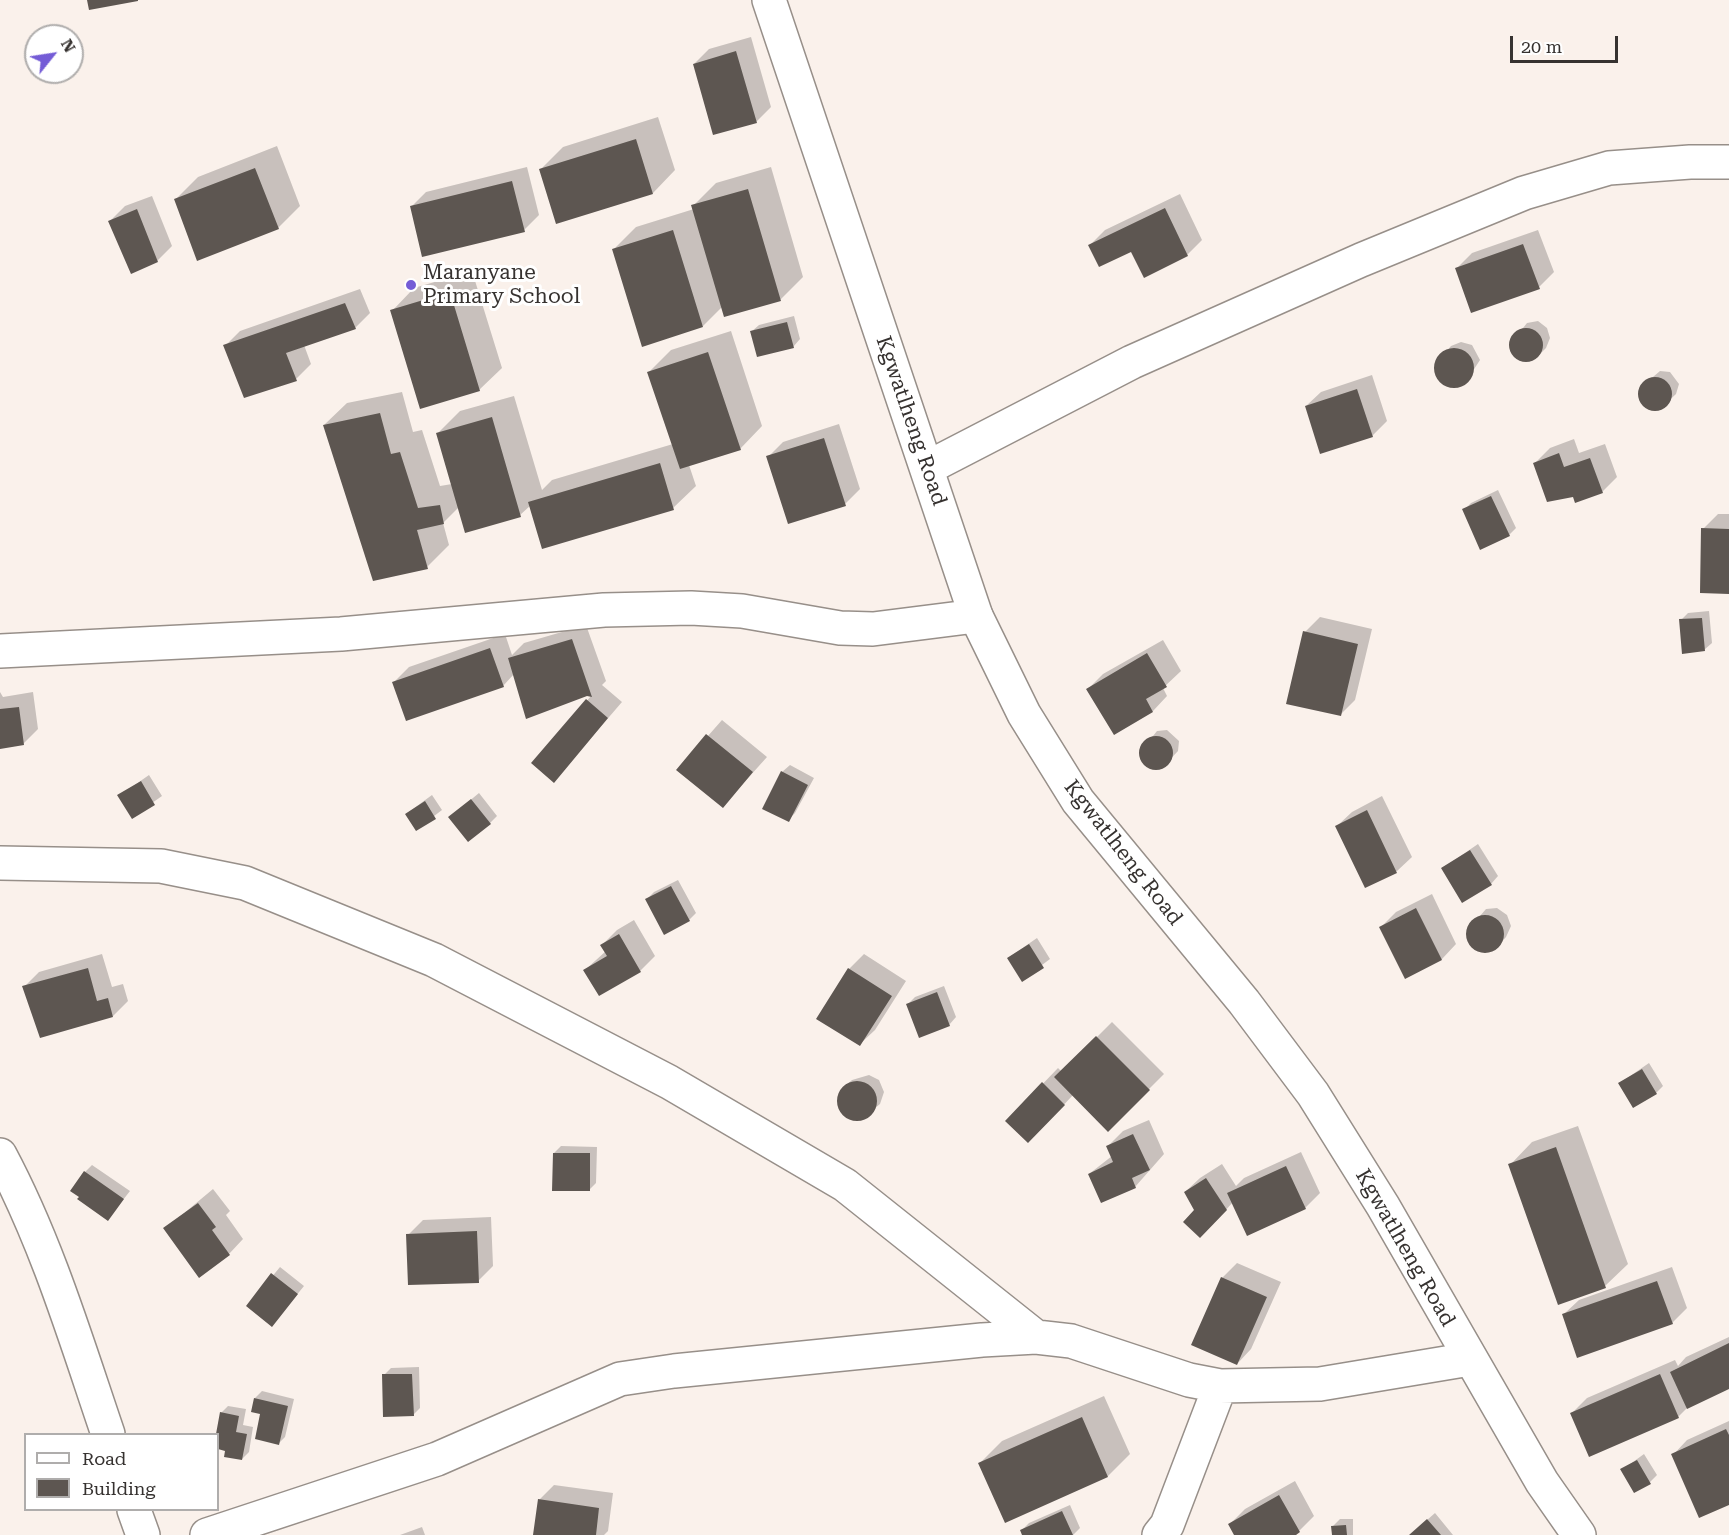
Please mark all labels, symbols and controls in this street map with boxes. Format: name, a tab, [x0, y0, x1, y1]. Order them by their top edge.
north arrow	[24, 24, 84, 84]
scale bar	[1513, 24, 1621, 62]
text: N	[57, 36, 80, 56]
text: 20 m	[1521, 36, 1562, 57]
place label: Maranyane Primary School	[423, 260, 580, 310]
marker: Maranyane Primary School	[404, 278, 418, 292]
street label: Kgwatlheng Road	[870, 333, 952, 509]
street label: Kgwatlheng Road	[1058, 775, 1188, 931]
street label: Kgwatlheng Road	[1350, 1165, 1460, 1331]
legend	[24, 1433, 219, 1511]
text: Road	[82, 1448, 126, 1469]
text: Building	[82, 1478, 156, 1499]

